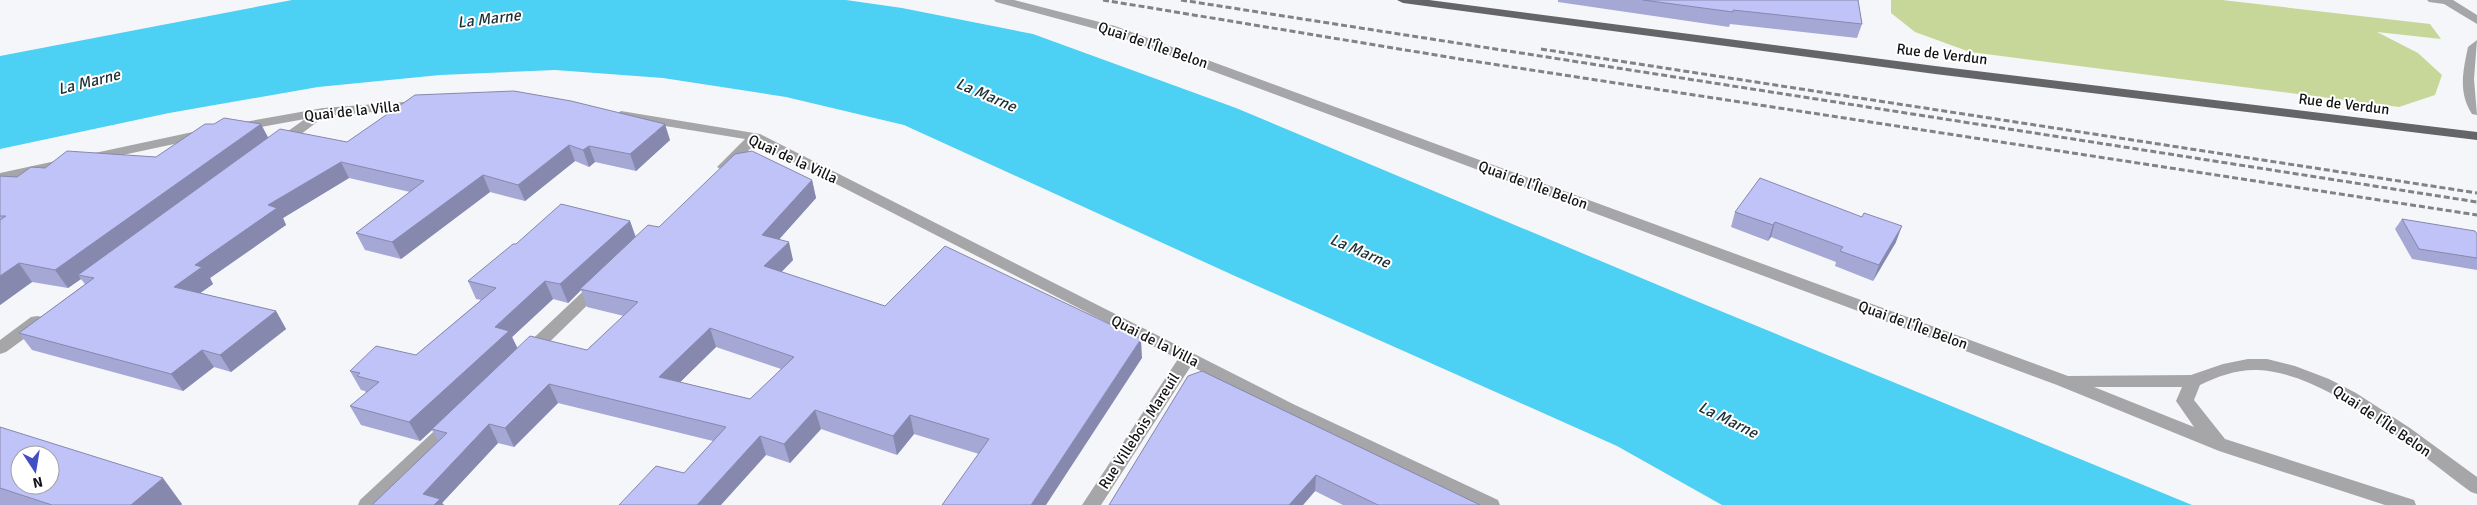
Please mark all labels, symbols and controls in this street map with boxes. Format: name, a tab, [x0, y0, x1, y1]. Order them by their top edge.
water label: La Marne	[456, 5, 523, 33]
street label: Quai de l'Île Belon	[1096, 18, 1210, 72]
street label: Rue de Verdun	[1895, 39, 1989, 69]
water label: La Marne	[56, 64, 123, 99]
water label: La Marne	[953, 73, 1020, 117]
street label: Rue de Verdun	[2297, 89, 2391, 119]
street label: Quai de la Villa	[303, 97, 401, 125]
street label: Quai de la Villa	[746, 131, 840, 187]
street label: Quai de l'Île Belon	[1476, 157, 1590, 213]
water label: La Marne	[1327, 229, 1394, 273]
street label: Quai de l'Île Belon	[1856, 297, 1970, 353]
street label: Quai de la Villa	[1108, 311, 1202, 371]
street label: Rue Villebois Mareuil	[1095, 369, 1183, 493]
street label: Quai de l'Île Belon	[2329, 381, 2435, 461]
water label: La Marne	[1695, 397, 1762, 443]
north arrow	[10, 445, 60, 495]
text: N	[31, 473, 44, 492]

